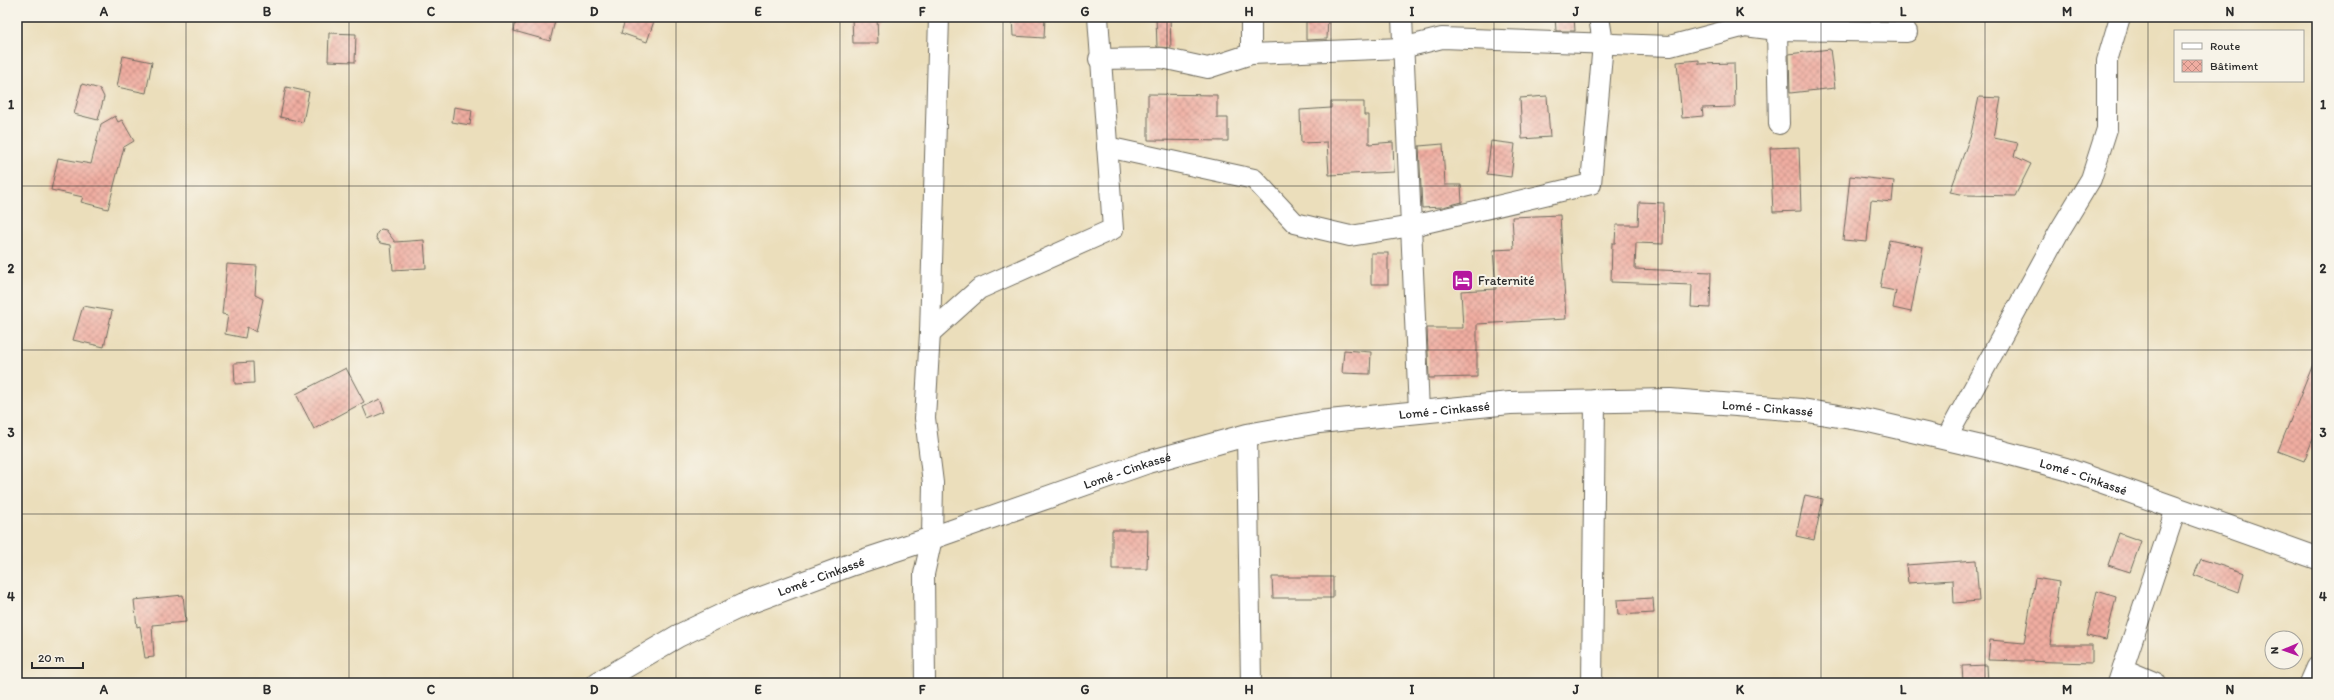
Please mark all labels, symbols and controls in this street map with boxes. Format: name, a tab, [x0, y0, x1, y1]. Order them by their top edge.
text: A	[99, 4, 109, 19]
text: B	[263, 4, 272, 19]
text: C	[427, 4, 436, 19]
text: D	[590, 4, 599, 19]
text: E	[754, 4, 762, 19]
text: F	[919, 4, 926, 19]
text: G	[1081, 4, 1090, 19]
text: H	[1245, 4, 1254, 19]
text: I	[1410, 4, 1415, 19]
text: J	[1572, 4, 1580, 19]
text: K	[1736, 4, 1745, 19]
text: L	[1900, 4, 1907, 19]
text: M	[2062, 4, 2072, 19]
text: N	[2226, 4, 2235, 19]
legend	[2174, 30, 2304, 82]
text: Route	[2210, 39, 2240, 53]
text: Bâtiment	[2210, 59, 2259, 73]
text: 1	[8, 97, 14, 112]
text: 1	[2320, 97, 2326, 112]
text: 2	[8, 261, 15, 276]
text: 2	[2320, 261, 2327, 276]
hotel icon: Fraternité	[1450, 267, 1476, 293]
place label: Fraternité	[1478, 273, 1534, 288]
street label: Lomé - Cinkassé	[1721, 396, 1814, 419]
street label: Lomé - Cinkassé	[1398, 398, 1490, 422]
text: 3	[7, 425, 15, 440]
text: 3	[2319, 425, 2327, 440]
street label: Lomé - Cinkassé	[1081, 449, 1173, 492]
street label: Lomé - Cinkassé	[2038, 455, 2129, 498]
street label: Lomé - Cinkassé	[776, 553, 866, 599]
text: 4	[7, 589, 15, 604]
text: 4	[2319, 589, 2327, 604]
north arrow	[2264, 630, 2304, 670]
scale bar	[32, 644, 83, 670]
text: N	[2268, 646, 2281, 654]
text: 20 m	[38, 651, 65, 665]
text: A	[99, 682, 109, 697]
text: B	[263, 682, 272, 697]
text: C	[427, 682, 436, 697]
text: D	[590, 682, 599, 697]
text: E	[754, 682, 762, 697]
text: F	[919, 682, 926, 697]
text: G	[1081, 682, 1090, 697]
text: H	[1245, 682, 1254, 697]
text: I	[1410, 682, 1415, 697]
text: J	[1572, 682, 1580, 697]
text: K	[1736, 682, 1745, 697]
text: L	[1900, 682, 1907, 697]
text: M	[2062, 682, 2072, 697]
text: N	[2226, 682, 2235, 697]

